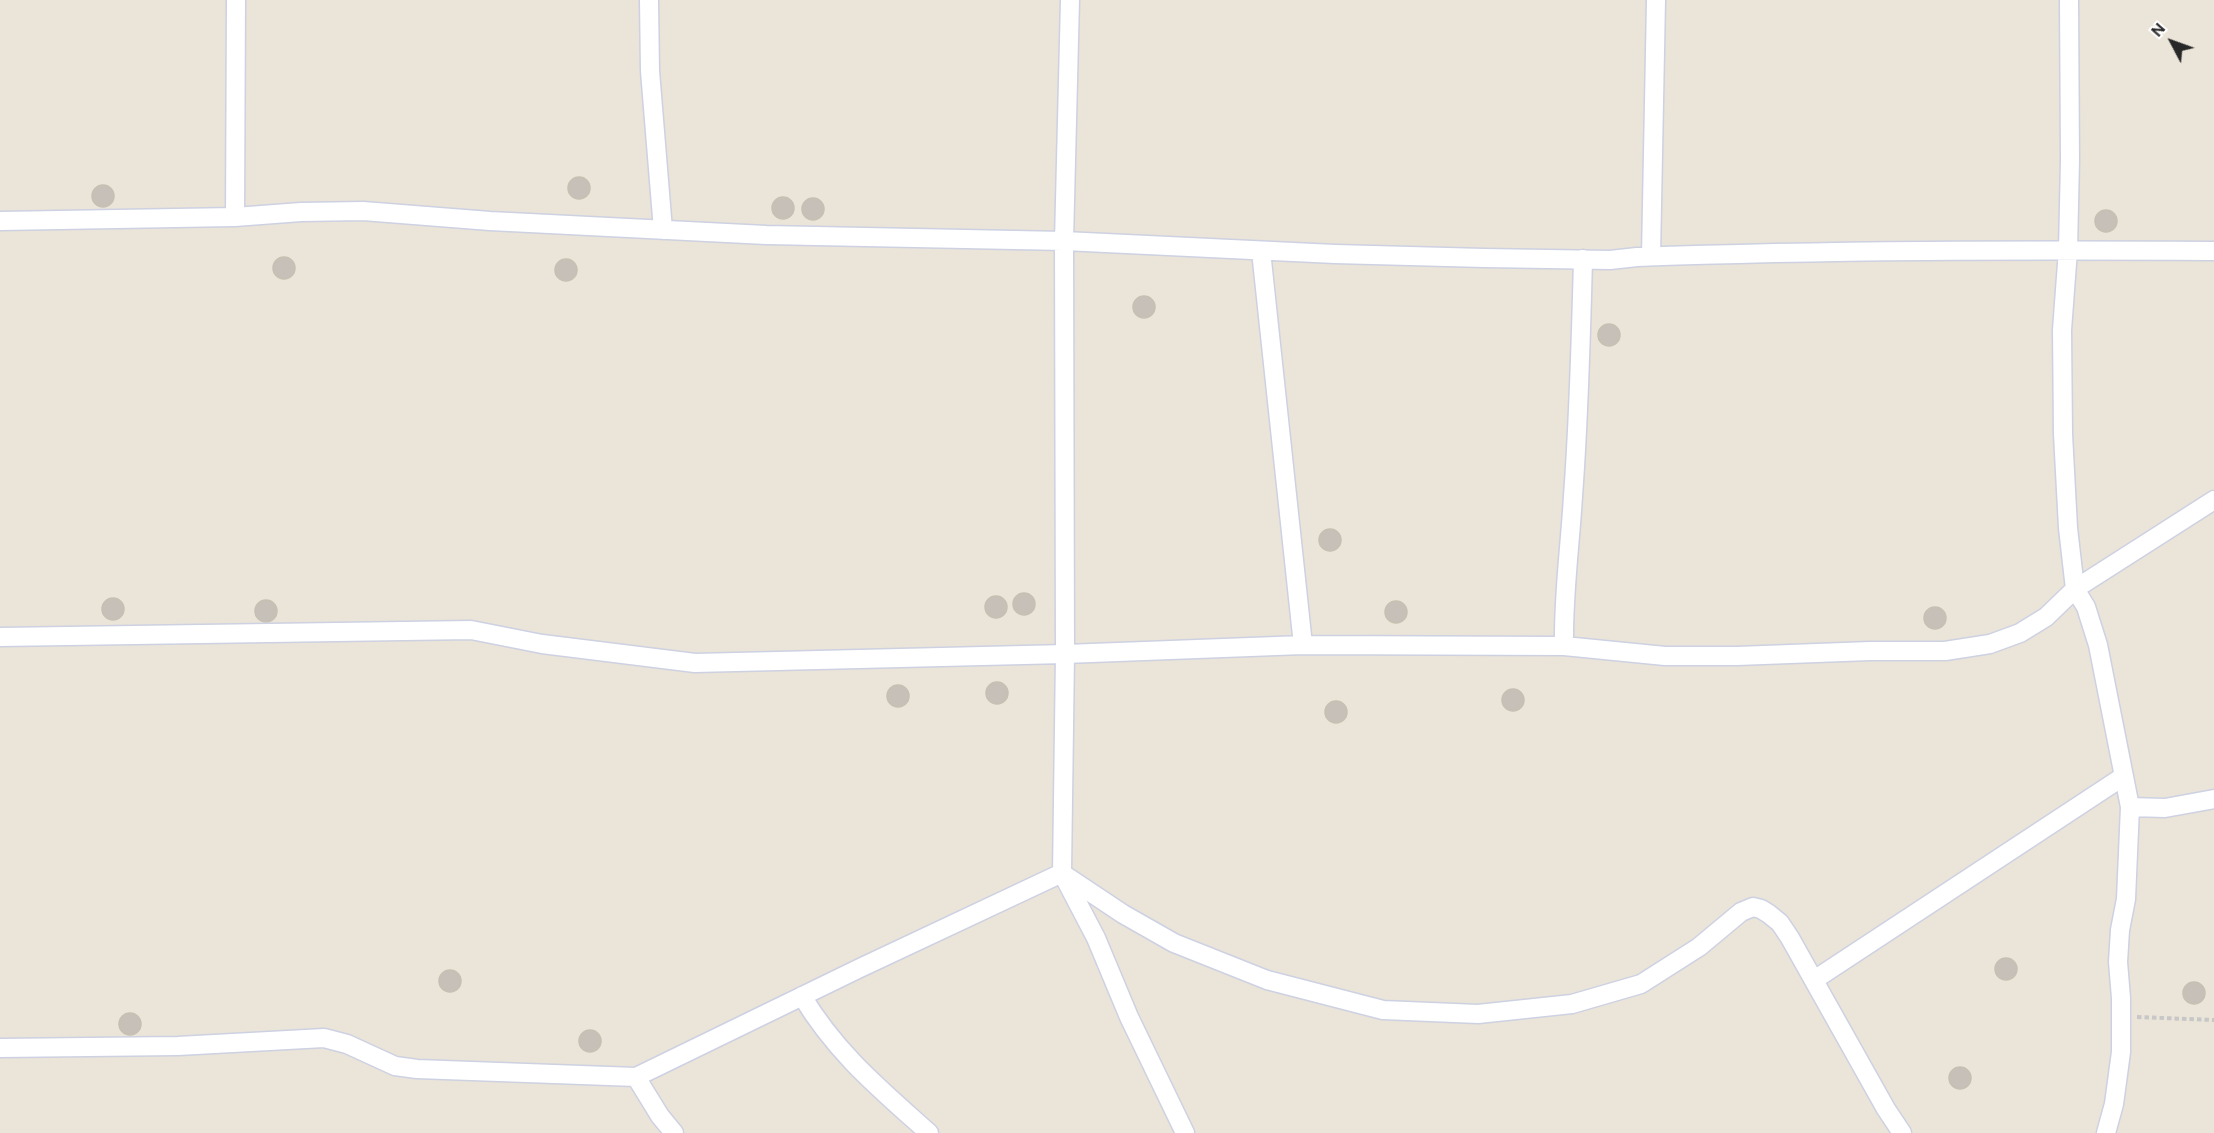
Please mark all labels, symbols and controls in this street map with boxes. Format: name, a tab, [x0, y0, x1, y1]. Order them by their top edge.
north arrow	[2142, 12, 2202, 72]
text: N	[2146, 19, 2170, 41]

